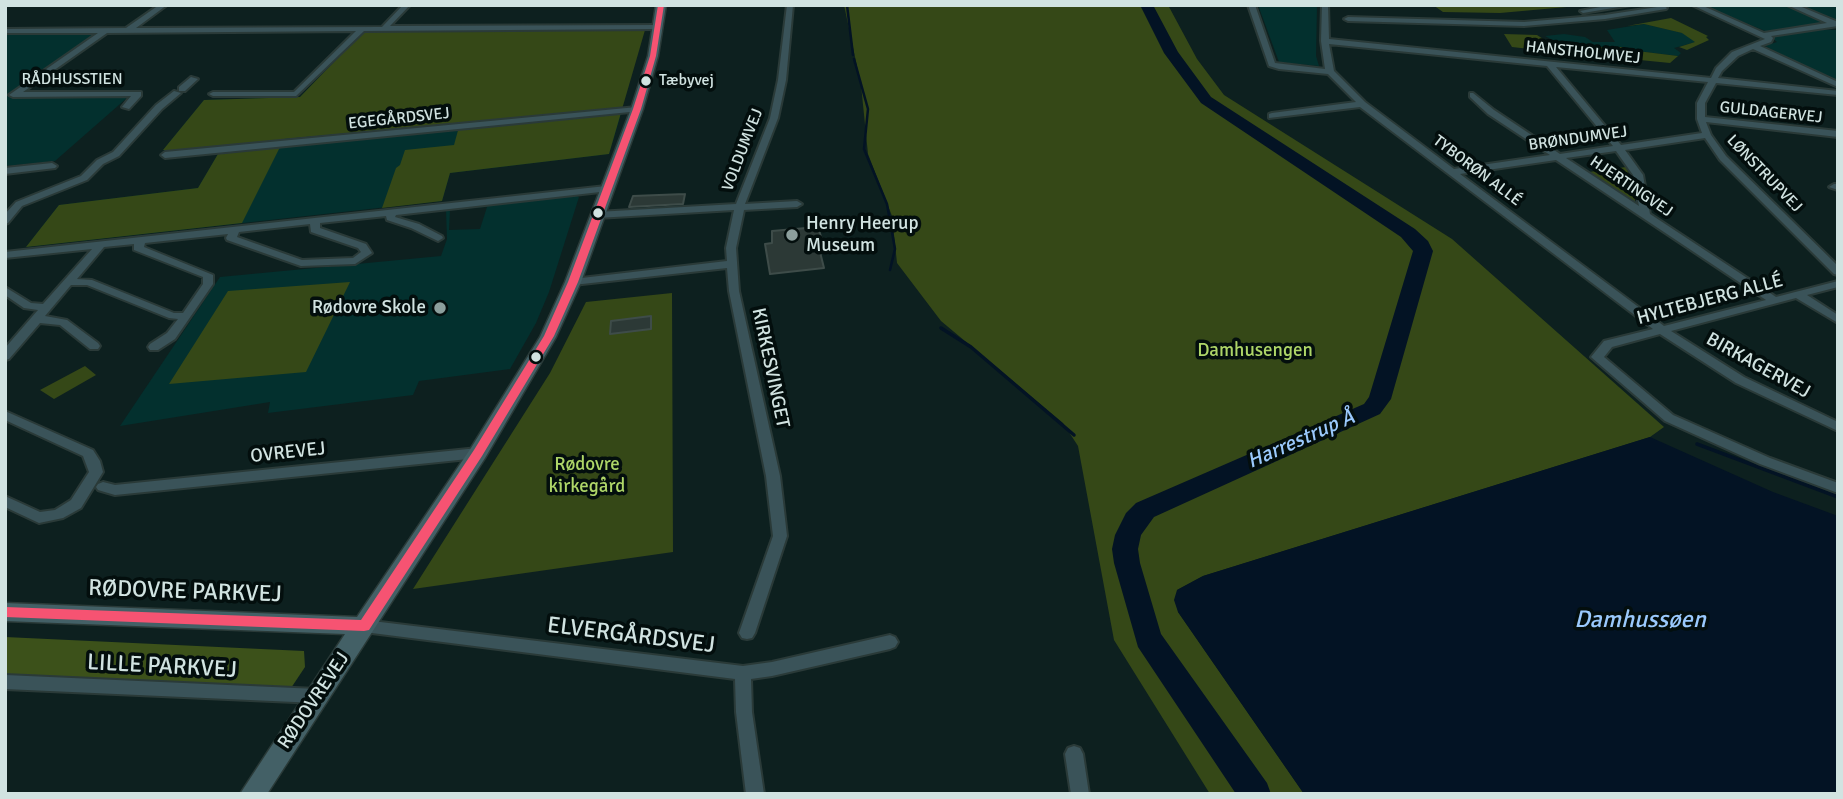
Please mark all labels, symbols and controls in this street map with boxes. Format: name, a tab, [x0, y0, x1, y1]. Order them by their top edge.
street label: HANSTHOLMVEJ	[1525, 37, 1641, 69]
street label: RÅDHUSSTIEN	[21, 70, 123, 90]
place label: Tæbyvej	[659, 71, 714, 91]
marker: Tæbyvej	[639, 74, 653, 88]
street label: GULDAGERVEJ	[1719, 98, 1823, 128]
street label: EGEGÅRDSVEJ	[347, 104, 451, 134]
street label: VOLDUMVEJ	[718, 106, 768, 194]
street label: BRØNDUMVEJ	[1527, 123, 1629, 155]
street label: LØNSTRUPVEJ	[1722, 131, 1806, 217]
street label: TYBORØN ALLÉ	[1429, 132, 1525, 210]
street label: HJERTINGVEJ	[1586, 152, 1676, 222]
unlabelled marker	[591, 206, 605, 220]
place label: Henry Heerup Museum	[806, 213, 919, 257]
marker: Henry Heerup Museum	[784, 227, 800, 243]
street label: HYLTEBJERG ALLÉ	[1634, 270, 1786, 330]
place label: Rødovre Skole	[312, 297, 426, 319]
marker: Rødovre Skole	[432, 300, 448, 316]
street label: KIRKESVINGET	[746, 306, 794, 430]
street label: BIRKAGERVEJ	[1702, 328, 1814, 404]
park label: Damhusengen	[1197, 340, 1313, 362]
unlabelled marker	[529, 350, 543, 364]
water label: Harrestrup Å	[1243, 405, 1359, 475]
street label: OVREVEJ	[249, 438, 327, 468]
park label: Rødovre kirkegård	[549, 454, 625, 498]
street label: RØDOVRE PARKVEJ	[88, 575, 282, 609]
water label: Damhussøen	[1574, 607, 1706, 635]
street label: ELVERGÅRDSVEJ	[546, 612, 716, 660]
street label: RØDOVREVEJ	[273, 648, 355, 754]
street label: LILLE PARKVEJ	[86, 649, 238, 685]

